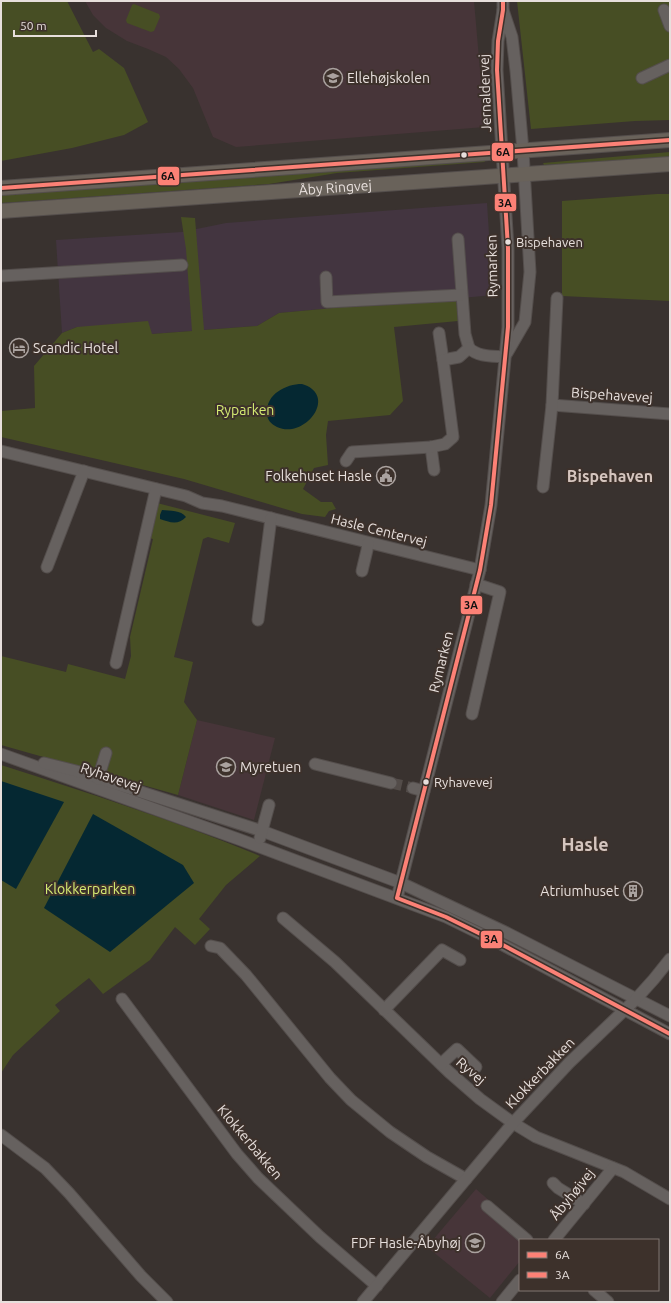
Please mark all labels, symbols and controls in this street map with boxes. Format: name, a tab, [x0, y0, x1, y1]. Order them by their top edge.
scale bar	[14, 12, 96, 38]
text: 50 m	[20, 19, 47, 32]
street label: Jernaldervej	[476, 54, 494, 132]
school or university icon: Ellehøjskolen	[322, 67, 344, 89]
place label: Ellehøjskolen	[347, 70, 430, 86]
line badge: 6A	[491, 142, 514, 162]
text: 6A	[496, 146, 510, 158]
unlabelled marker	[459, 150, 469, 160]
line badge: 6A	[157, 166, 180, 186]
text: 6A	[161, 170, 175, 182]
street label: Åby Ringvej	[298, 177, 372, 198]
line badge: 3A	[494, 193, 517, 212]
text: 3A	[498, 197, 512, 209]
street label: Rymarken	[483, 235, 501, 297]
place label: Bispehaven	[516, 235, 583, 249]
marker: Bispehaven	[503, 237, 513, 247]
hotel icon: Scandic Hotel	[8, 337, 30, 359]
place label: Scandic Hotel	[33, 340, 118, 356]
street label: Bispehavevej	[571, 384, 653, 406]
park label: Ryparken	[216, 402, 274, 418]
public building icon: Folkehuset Hasle	[375, 465, 397, 487]
district label: Bispehaven	[567, 467, 653, 485]
place label: Folkehuset Hasle	[265, 468, 372, 484]
street label: Hasle Centervej	[329, 510, 429, 550]
line badge: 3A	[460, 595, 483, 615]
text: 3A	[464, 599, 478, 611]
street label: Rymarken	[426, 630, 456, 694]
school or university icon: Myretuen	[215, 756, 237, 778]
street label: Ryhavevej	[79, 759, 143, 795]
place label: Myretuen	[240, 759, 301, 775]
place label: Ryhavevej	[434, 775, 493, 789]
marker: Ryhavevej	[421, 777, 431, 787]
district label: Hasle	[561, 834, 609, 854]
building icon: Atriumhuset	[622, 880, 644, 902]
park label: Klokkerparken	[45, 881, 135, 897]
place label: Atriumhuset	[540, 883, 619, 899]
line badge: 3A	[480, 930, 503, 949]
text: 3A	[484, 933, 498, 945]
street label: Klokkerbakken	[502, 1034, 578, 1112]
street label: Ryvej	[453, 1054, 489, 1088]
street label: Klokkerbakken	[214, 1101, 286, 1183]
street label: Åbyhøjvej	[546, 1165, 598, 1223]
school or university icon: FDF Hasle-Åbyhøj	[464, 1232, 486, 1254]
place label: FDF Hasle-Åbyhøj	[351, 1235, 461, 1251]
legend	[519, 1239, 659, 1291]
text: 6A	[555, 1248, 570, 1261]
text: 3A	[555, 1268, 570, 1281]

